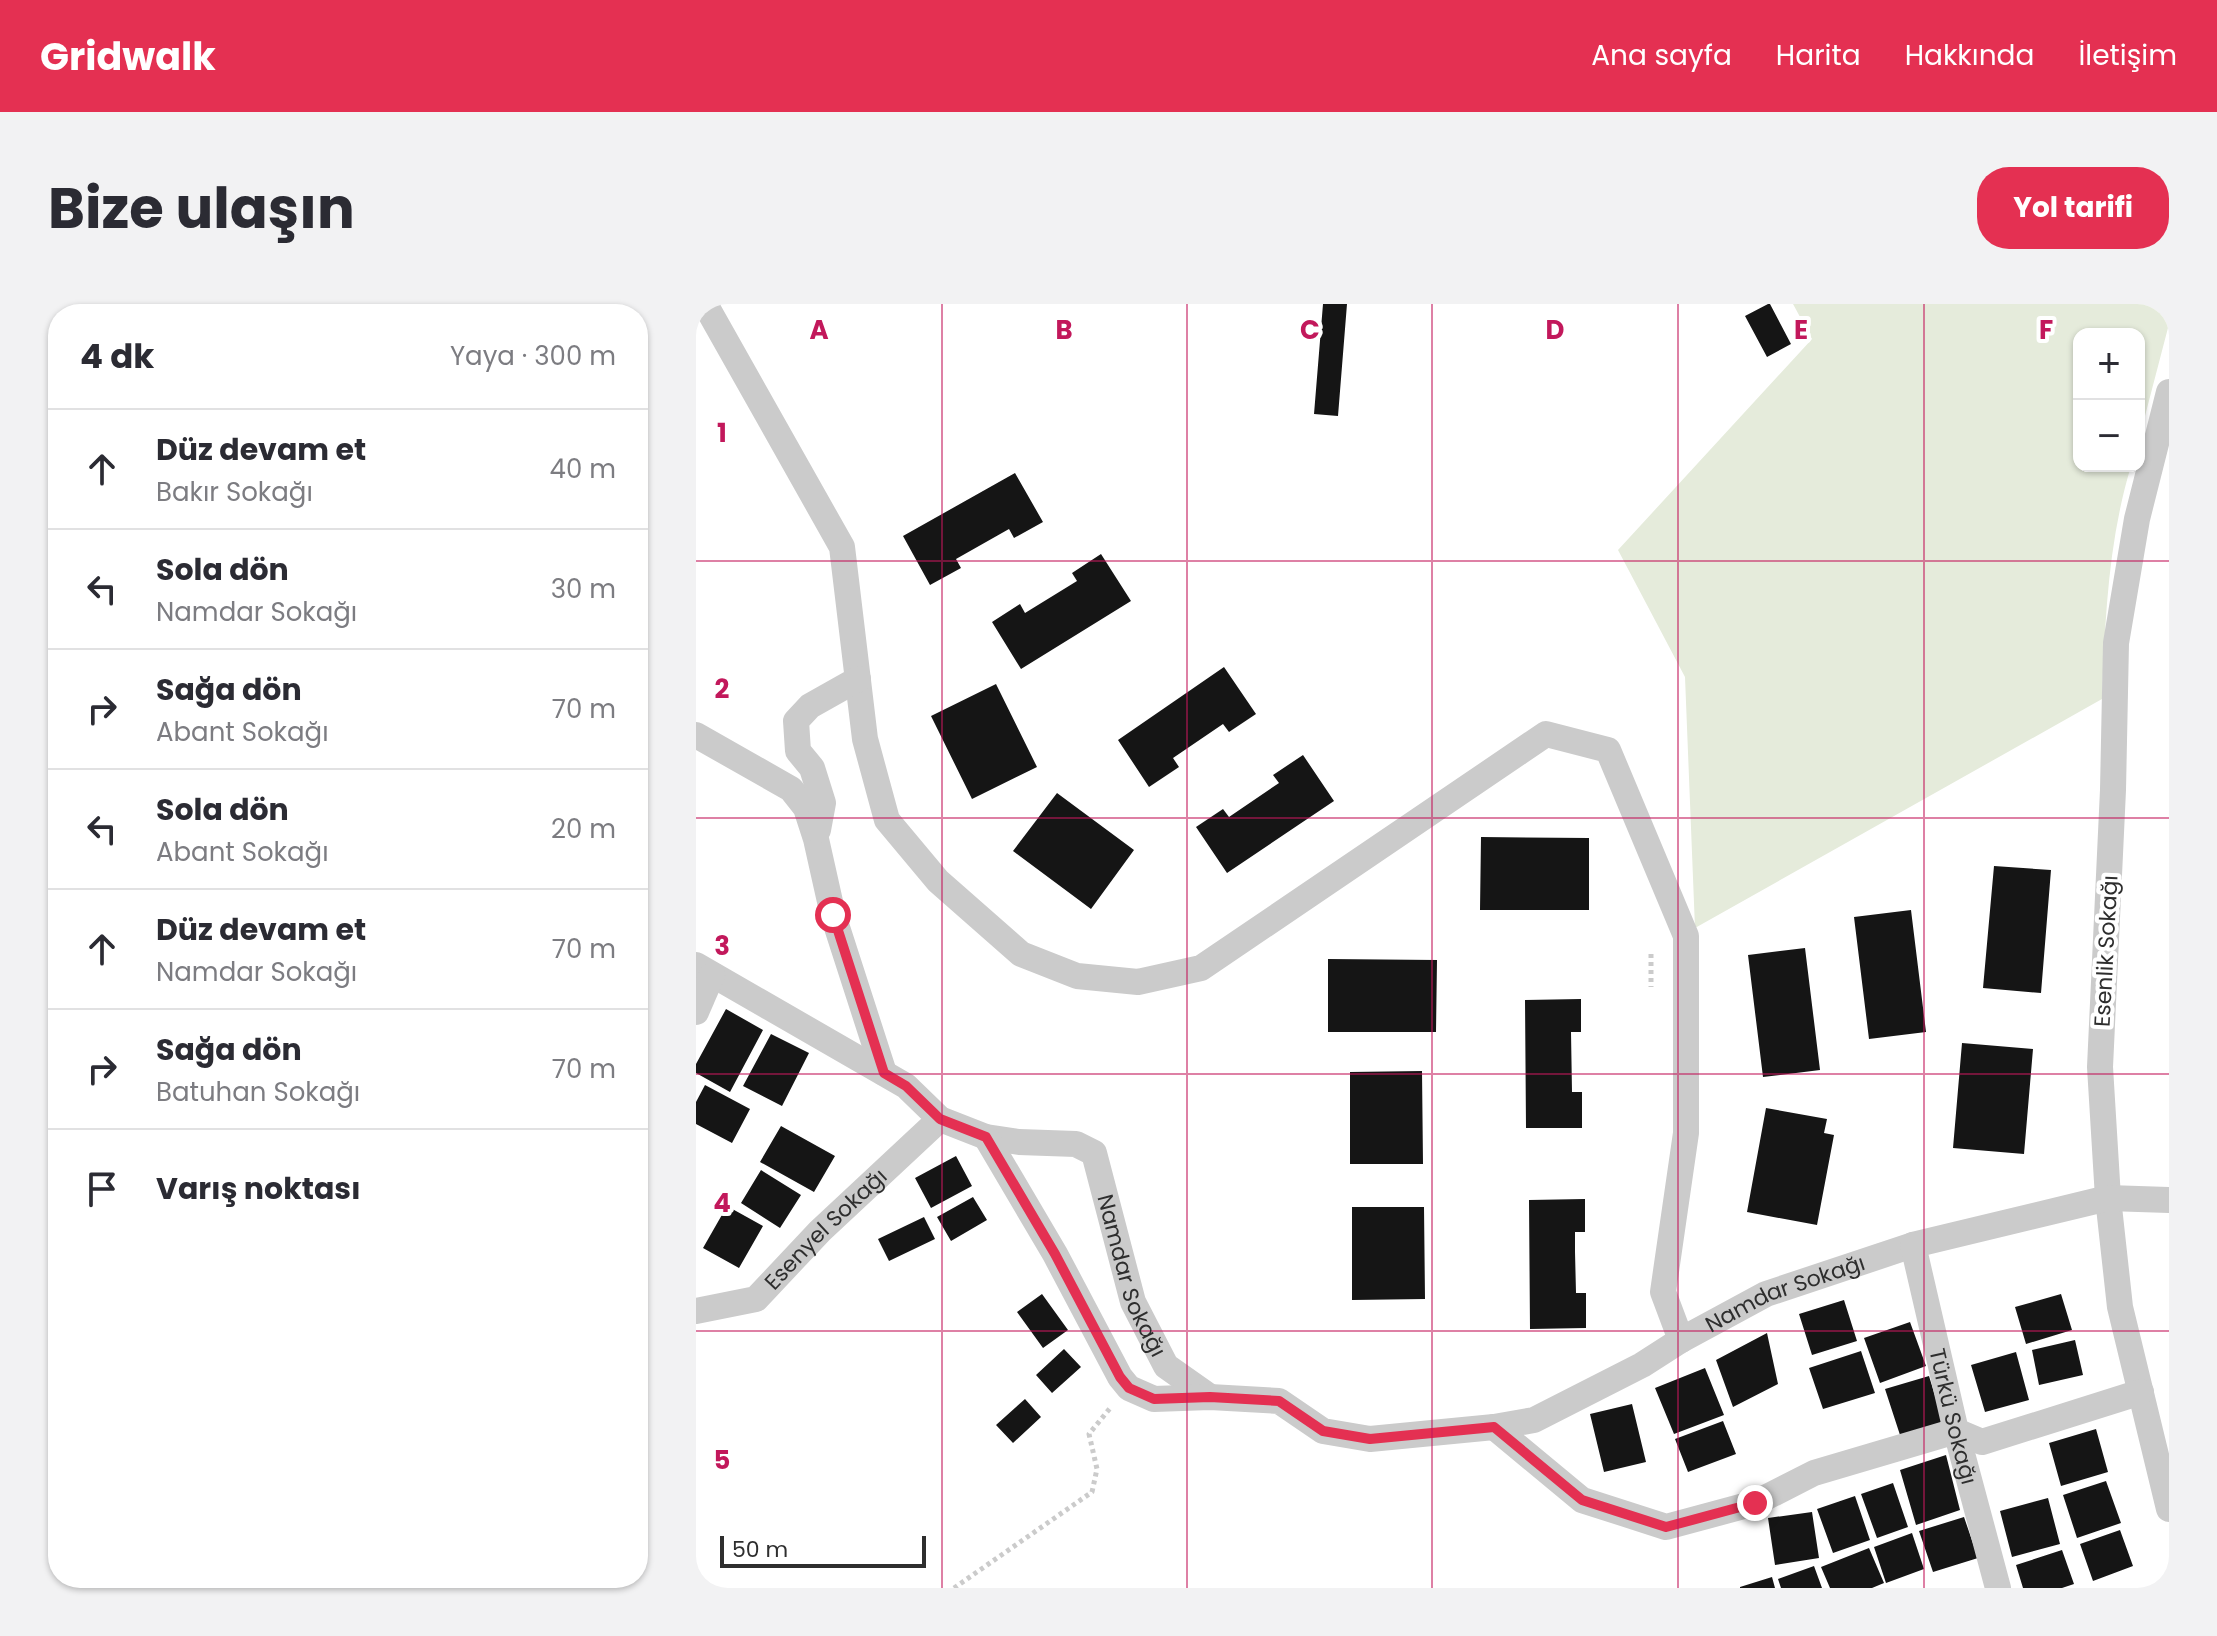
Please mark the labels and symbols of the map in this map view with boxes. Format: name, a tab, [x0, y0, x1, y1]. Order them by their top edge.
text: A	[809, 312, 829, 348]
text: B	[1055, 312, 1073, 348]
text: C	[1300, 312, 1320, 348]
text: D	[1546, 312, 1565, 348]
text: E	[1794, 312, 1808, 348]
text: F	[2039, 312, 2053, 348]
text: 1	[717, 415, 727, 451]
text: 2	[715, 671, 730, 707]
street label: Esenlik Sokağı	[2087, 874, 2125, 1028]
route start	[815, 897, 851, 933]
text: 3	[714, 928, 730, 964]
street label: Esenyel Sokağı	[757, 1161, 894, 1296]
text: 4	[713, 1185, 731, 1221]
street label: Namdar Sokağı	[1090, 1191, 1174, 1362]
street label: Namdar Sokağı	[1700, 1247, 1869, 1340]
street label: Türkü Sokağı	[1922, 1345, 1985, 1488]
text: 5	[714, 1442, 730, 1478]
route end	[1737, 1485, 1773, 1521]
scale bar	[720, 1532, 926, 1568]

